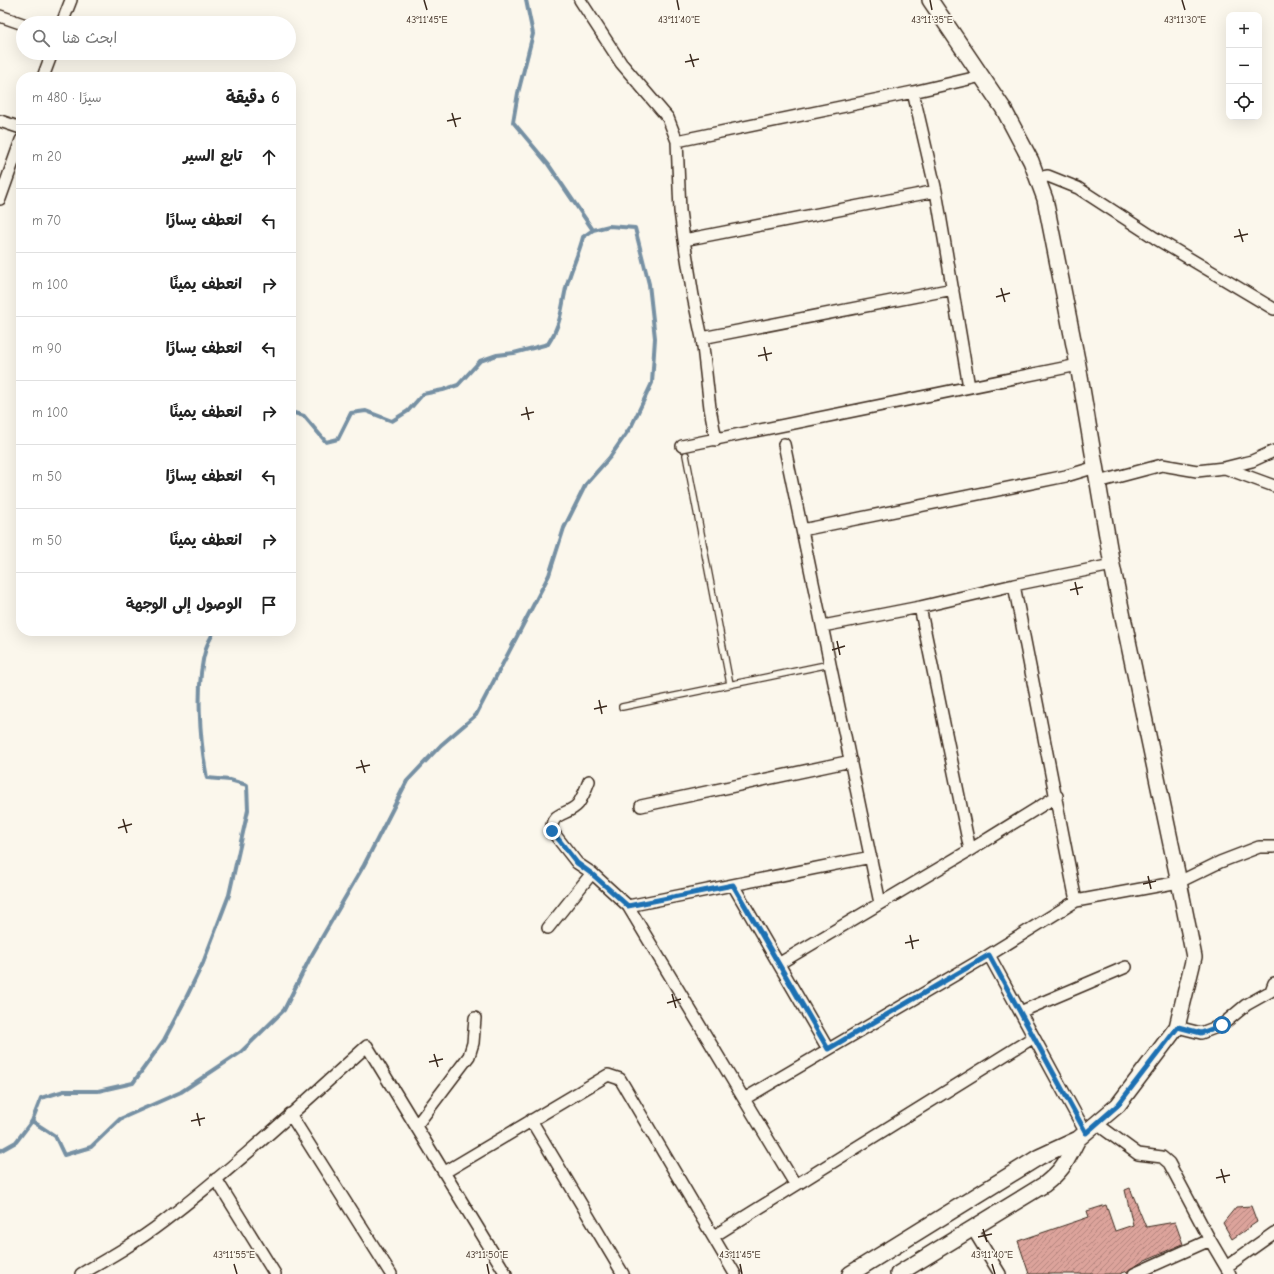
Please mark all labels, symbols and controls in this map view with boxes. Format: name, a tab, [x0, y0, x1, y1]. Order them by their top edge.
map controls	[1226, 12, 1262, 120]
button: +	[1226, 12, 1262, 48]
text: 43°11'45"E	[406, 14, 448, 26]
text: 43°11'40"E	[658, 14, 700, 26]
text: 43°11'35"E	[911, 14, 953, 26]
text: 43°11'30"E	[1164, 14, 1206, 26]
search box	[16, 16, 296, 60]
icon: search	[30, 27, 52, 49]
text: ابحث هنا	[62, 29, 117, 47]
button: −	[1226, 48, 1262, 84]
button: locate	[1226, 84, 1262, 120]
text: 6 دقيقة	[226, 88, 280, 107]
text: سيرًا · 480 m	[32, 90, 102, 105]
icon: ahead	[258, 146, 280, 168]
text: تابع السير	[183, 147, 242, 165]
text: 20 m	[32, 149, 62, 164]
icon: left	[258, 210, 280, 232]
text: انعطف يسارًا	[166, 211, 242, 229]
text: 70 m	[32, 213, 61, 228]
icon: right	[258, 274, 280, 296]
text: انعطف يمينًا	[170, 275, 242, 293]
text: 100 m	[32, 277, 68, 292]
icon: left	[258, 338, 280, 360]
text: انعطف يسارًا	[166, 339, 242, 357]
text: 90 m	[32, 341, 62, 356]
icon: right	[258, 402, 280, 424]
text: انعطف يمينًا	[170, 403, 242, 421]
text: 100 m	[32, 405, 68, 420]
icon: left	[258, 466, 280, 488]
text: انعطف يسارًا	[166, 467, 242, 485]
text: 50 m	[32, 469, 62, 484]
icon: right	[258, 530, 280, 552]
text: انعطف يمينًا	[170, 531, 242, 549]
text: 50 m	[32, 533, 62, 548]
icon: arrive	[258, 594, 280, 616]
text: الوصول إلى الوجهة	[126, 595, 242, 613]
route end	[543, 822, 561, 840]
route start	[1213, 1016, 1231, 1034]
text: 43°11'55"E	[213, 1249, 255, 1261]
text: 43°11'50"E	[466, 1249, 508, 1261]
text: 43°11'45"E	[719, 1249, 761, 1261]
text: 43°11'40"E	[971, 1249, 1013, 1261]

